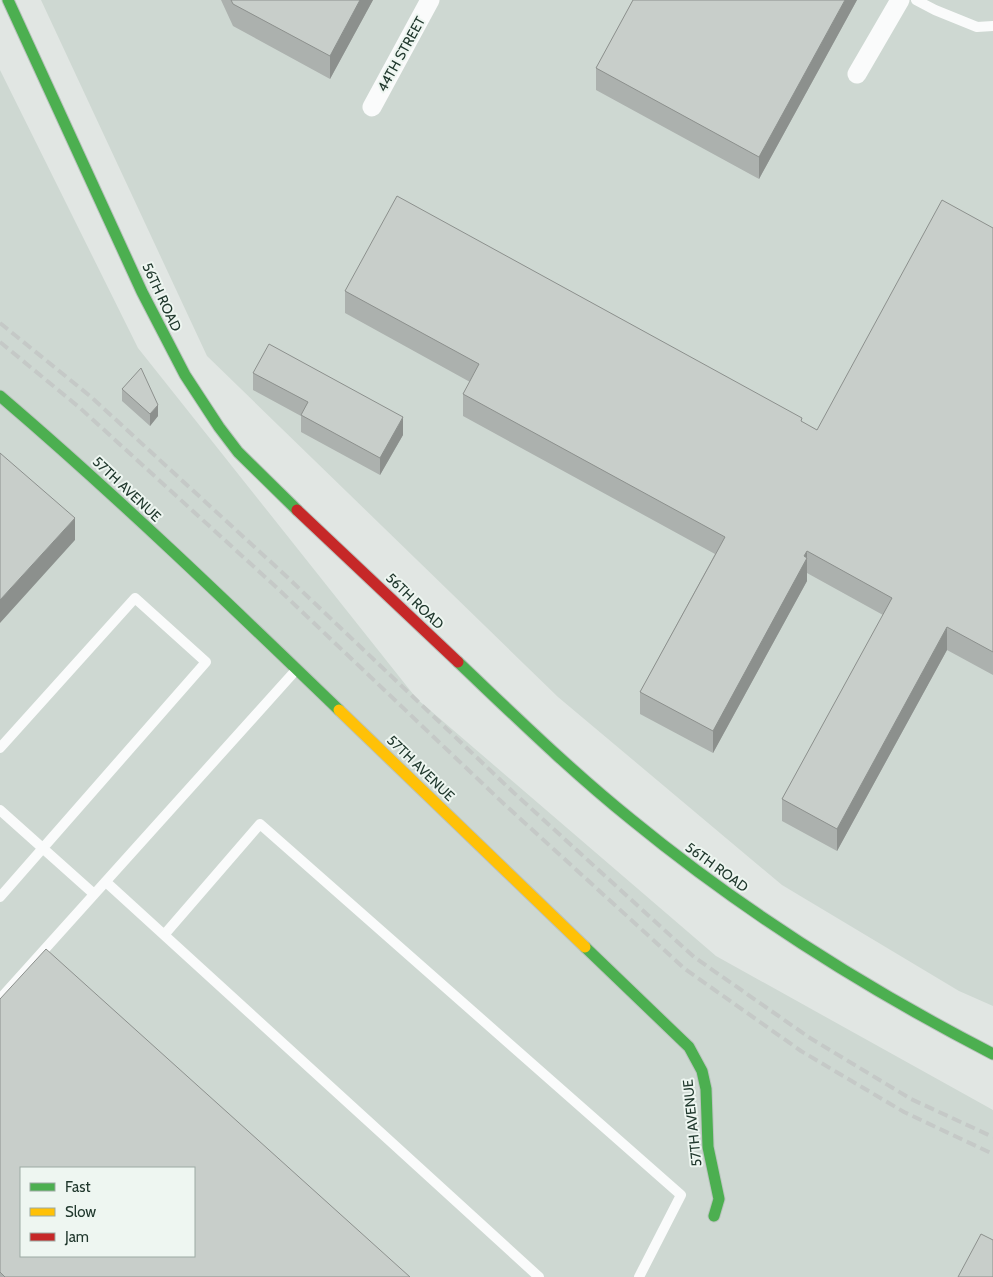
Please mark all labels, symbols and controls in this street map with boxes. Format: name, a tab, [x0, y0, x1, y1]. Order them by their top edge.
street label: 44TH STREET	[373, 13, 429, 95]
street label: 56TH ROAD	[138, 260, 186, 334]
street label: 57TH AVENUE	[89, 453, 165, 526]
street label: 56TH ROAD	[382, 569, 448, 633]
street label: 57TH AVENUE	[383, 731, 459, 805]
street label: 56TH ROAD	[682, 838, 752, 896]
street label: 57TH AVENUE	[678, 1078, 706, 1167]
legend	[20, 1167, 195, 1257]
text: Fast	[65, 1178, 90, 1196]
text: Slow	[65, 1203, 96, 1221]
text: Jam	[64, 1228, 89, 1246]

